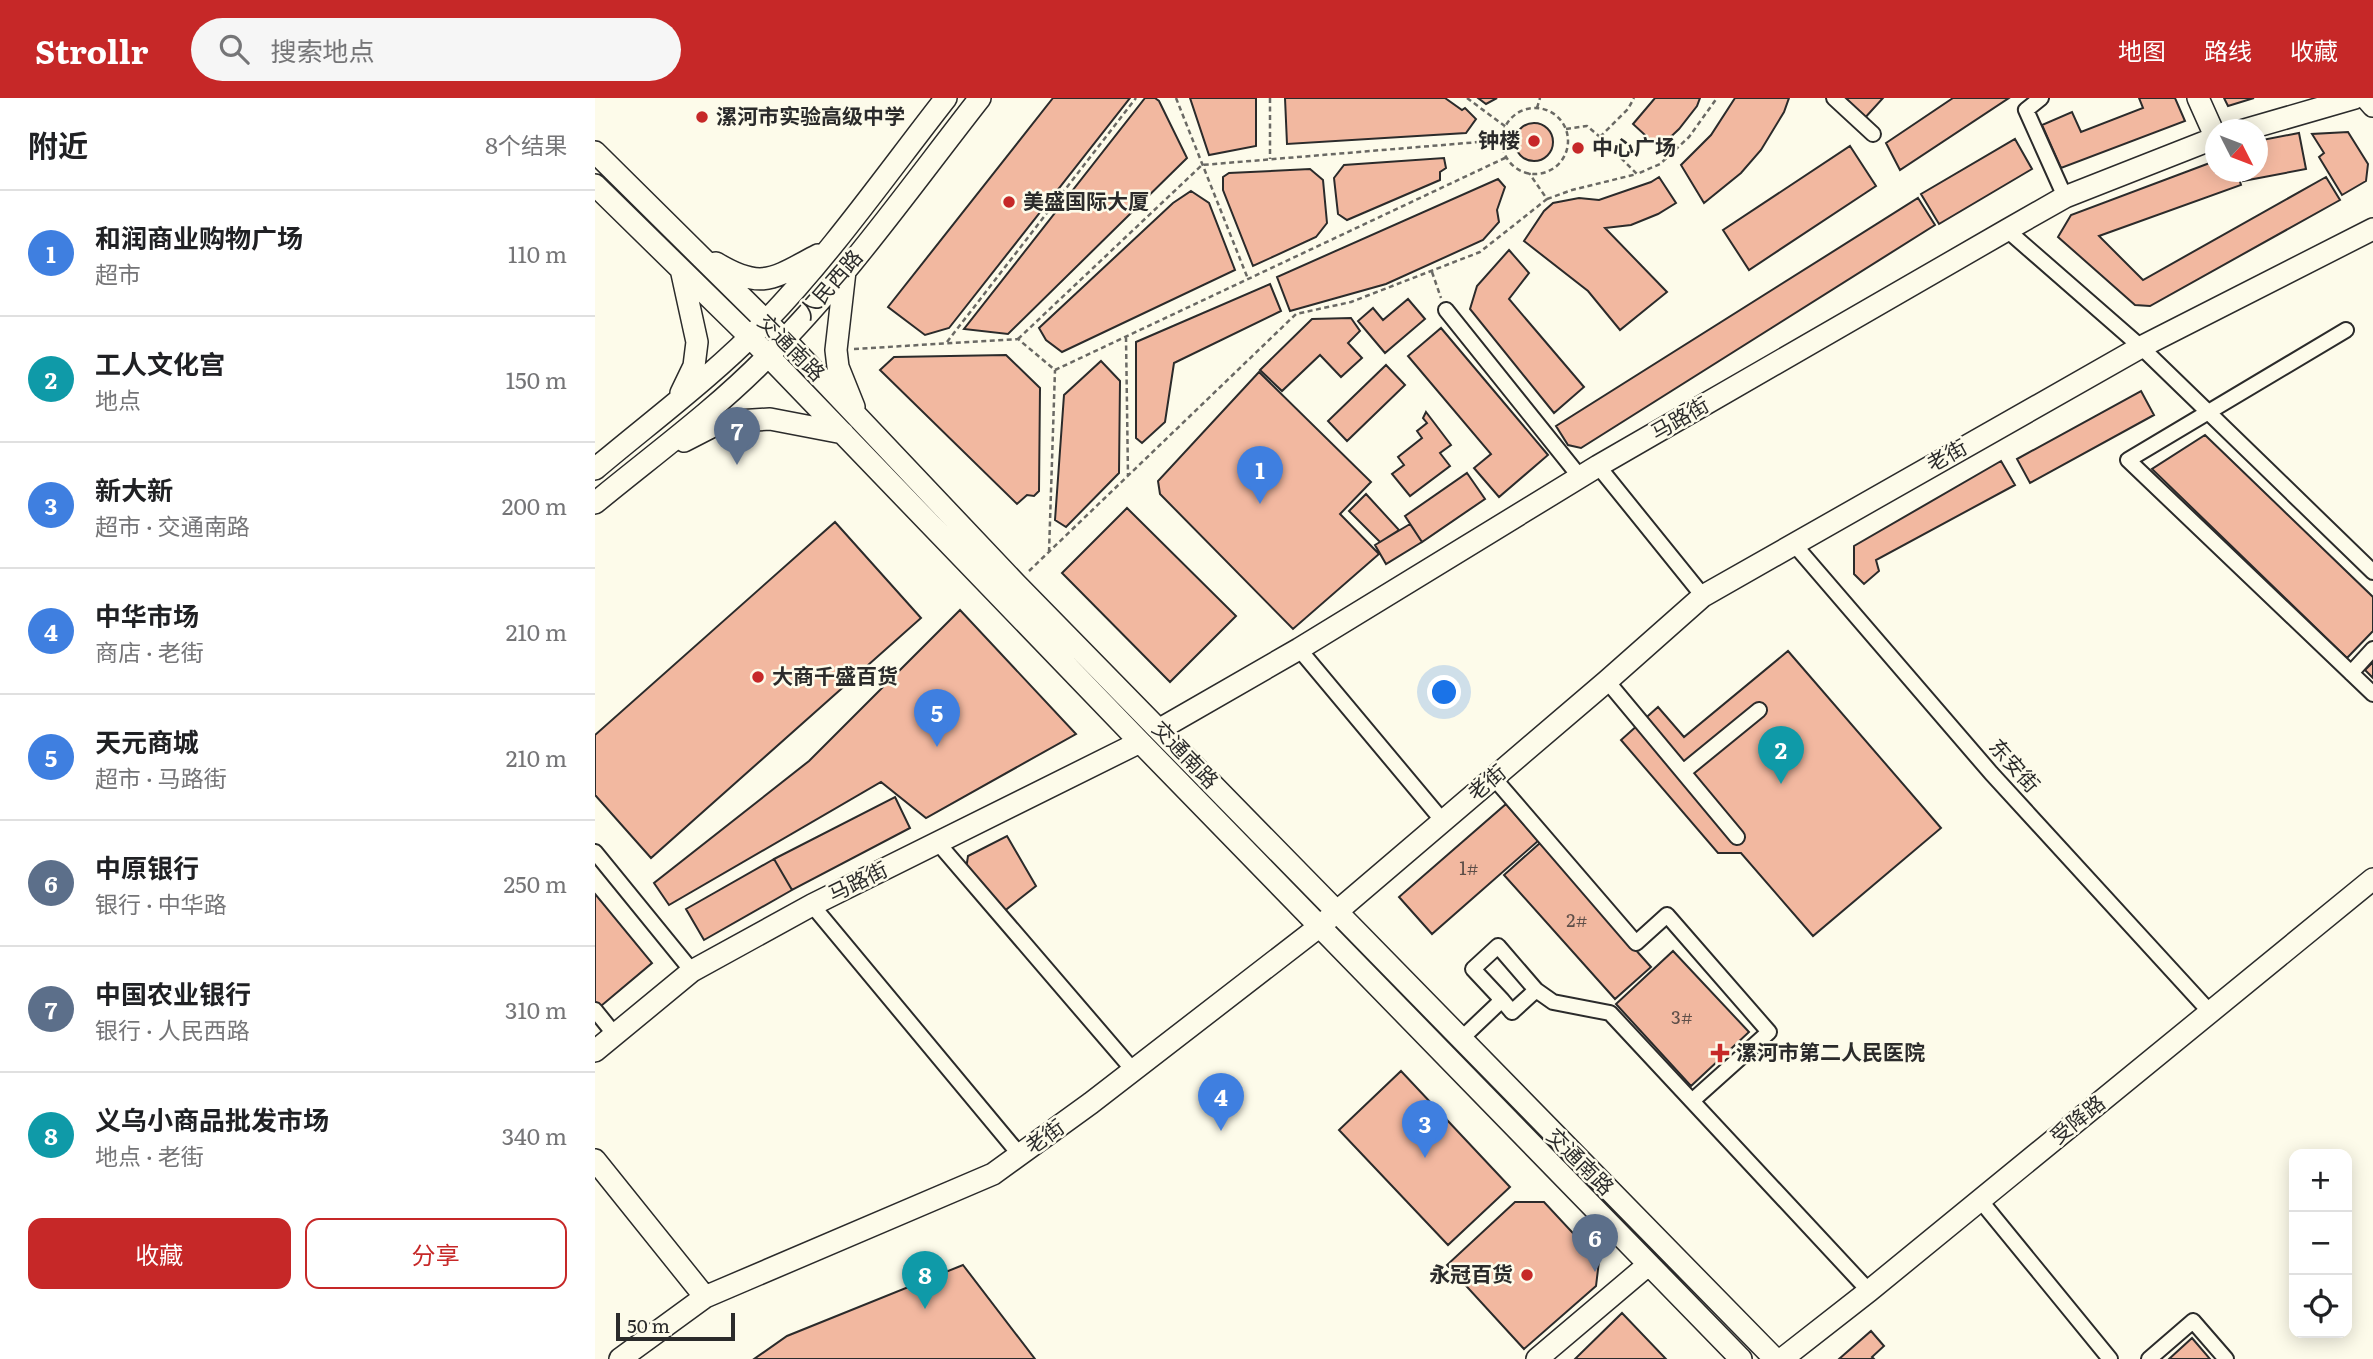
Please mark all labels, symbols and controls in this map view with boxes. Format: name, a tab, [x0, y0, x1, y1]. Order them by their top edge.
search box	[191, 18, 681, 81]
text: Strollr	[35, 25, 149, 74]
icon: search	[215, 30, 253, 68]
text: 搜索地点	[271, 30, 375, 69]
text: 地图	[2118, 32, 2166, 67]
text: 路线	[2204, 32, 2252, 67]
text: 收藏	[2290, 32, 2338, 67]
place label: 漯河市实验高级中学	[716, 99, 905, 130]
marker: 漯河市实验高级中学	[694, 109, 710, 125]
north arrow	[2205, 119, 2268, 182]
text: 附近	[28, 122, 88, 166]
place label: 钟楼	[1478, 123, 1520, 154]
text: 8个结果	[485, 127, 567, 161]
place label: 中心广场	[1592, 130, 1676, 161]
marker: 钟楼	[1526, 133, 1542, 149]
marker: 中心广场	[1570, 140, 1586, 156]
place label: 美盛国际大厦	[1023, 184, 1149, 215]
marker: 美盛国际大厦	[1001, 194, 1017, 210]
text: 和润商业购物广场	[95, 217, 303, 256]
text: 1	[46, 236, 56, 270]
text: 110 m	[508, 236, 567, 270]
street label: 人民西路	[790, 241, 868, 325]
text: 超市	[95, 256, 141, 290]
street label: 交通南路	[752, 306, 833, 387]
text: 工人文化宫	[95, 343, 225, 382]
text: 2	[45, 362, 57, 396]
text: 150 m	[506, 362, 567, 396]
text: 地点	[95, 382, 141, 416]
street label: 马路街	[1644, 388, 1714, 446]
pin: 7	[714, 407, 760, 465]
street label: 老街	[1920, 430, 1972, 478]
pin: 1	[1237, 446, 1283, 504]
text: 新大新	[95, 469, 173, 508]
text: 3	[45, 488, 57, 522]
text: 200 m	[502, 488, 567, 522]
text: 超市 · 交通南路	[95, 508, 250, 542]
text: 中华市场	[95, 595, 199, 634]
text: 4	[44, 614, 58, 648]
text: 210 m	[506, 614, 567, 648]
text: 商店 · 老街	[95, 634, 204, 668]
place label: 大商千盛百货	[772, 659, 898, 690]
marker: 大商千盛百货	[750, 669, 766, 685]
your location	[1427, 675, 1461, 709]
pin: 5	[914, 689, 960, 747]
street label: 交通南路	[1146, 712, 1227, 794]
text: 天元商城	[95, 721, 199, 760]
pin: 2	[1758, 726, 1804, 784]
street label: 东安街	[1983, 731, 2048, 798]
text: 5	[45, 740, 57, 774]
text: 210 m	[506, 740, 567, 774]
street label: 老街	[1459, 756, 1511, 806]
text: 超市 · 马路街	[95, 760, 227, 794]
text: 中原银行	[95, 847, 199, 886]
street label: 马路街	[822, 852, 892, 907]
house number: 1#	[1459, 854, 1479, 881]
text: 6	[44, 866, 58, 900]
text: 250 m	[503, 866, 567, 900]
text: 银行 · 中华路	[95, 886, 227, 920]
house number: 2#	[1566, 906, 1588, 933]
text: 中国农业银行	[95, 973, 251, 1012]
text: 7	[45, 992, 57, 1026]
text: 310 m	[505, 992, 567, 1026]
house number: 3#	[1671, 1003, 1693, 1030]
text: 银行 · 人民西路	[95, 1012, 250, 1046]
place label: 漯河市第二人民医院	[1736, 1035, 1925, 1066]
marker: 漯河市第二人民医院	[1710, 1043, 1730, 1063]
pin: 4	[1198, 1073, 1244, 1131]
street label: 受降路	[2042, 1086, 2111, 1150]
text: 义乌小商品批发市场	[95, 1099, 329, 1138]
pin: 3	[1402, 1100, 1448, 1158]
street label: 老街	[1017, 1110, 1070, 1160]
text: 8	[44, 1118, 58, 1152]
text: 340 m	[502, 1118, 567, 1152]
street label: 交通南路	[1541, 1120, 1622, 1201]
text: 地点 · 老街	[95, 1138, 204, 1172]
map controls	[2289, 1149, 2352, 1338]
button: +	[2289, 1149, 2352, 1212]
button: −	[2289, 1212, 2352, 1275]
pin: 6	[1572, 1214, 1618, 1272]
button: 收藏	[28, 1218, 291, 1289]
button: 分享	[305, 1218, 567, 1289]
pin: 8	[902, 1251, 948, 1309]
place label: 永冠百货	[1429, 1257, 1513, 1288]
marker: 永冠百货	[1519, 1267, 1535, 1283]
button: locate	[2289, 1275, 2352, 1338]
scale bar	[616, 1310, 735, 1342]
text: 50 m	[627, 1311, 670, 1339]

